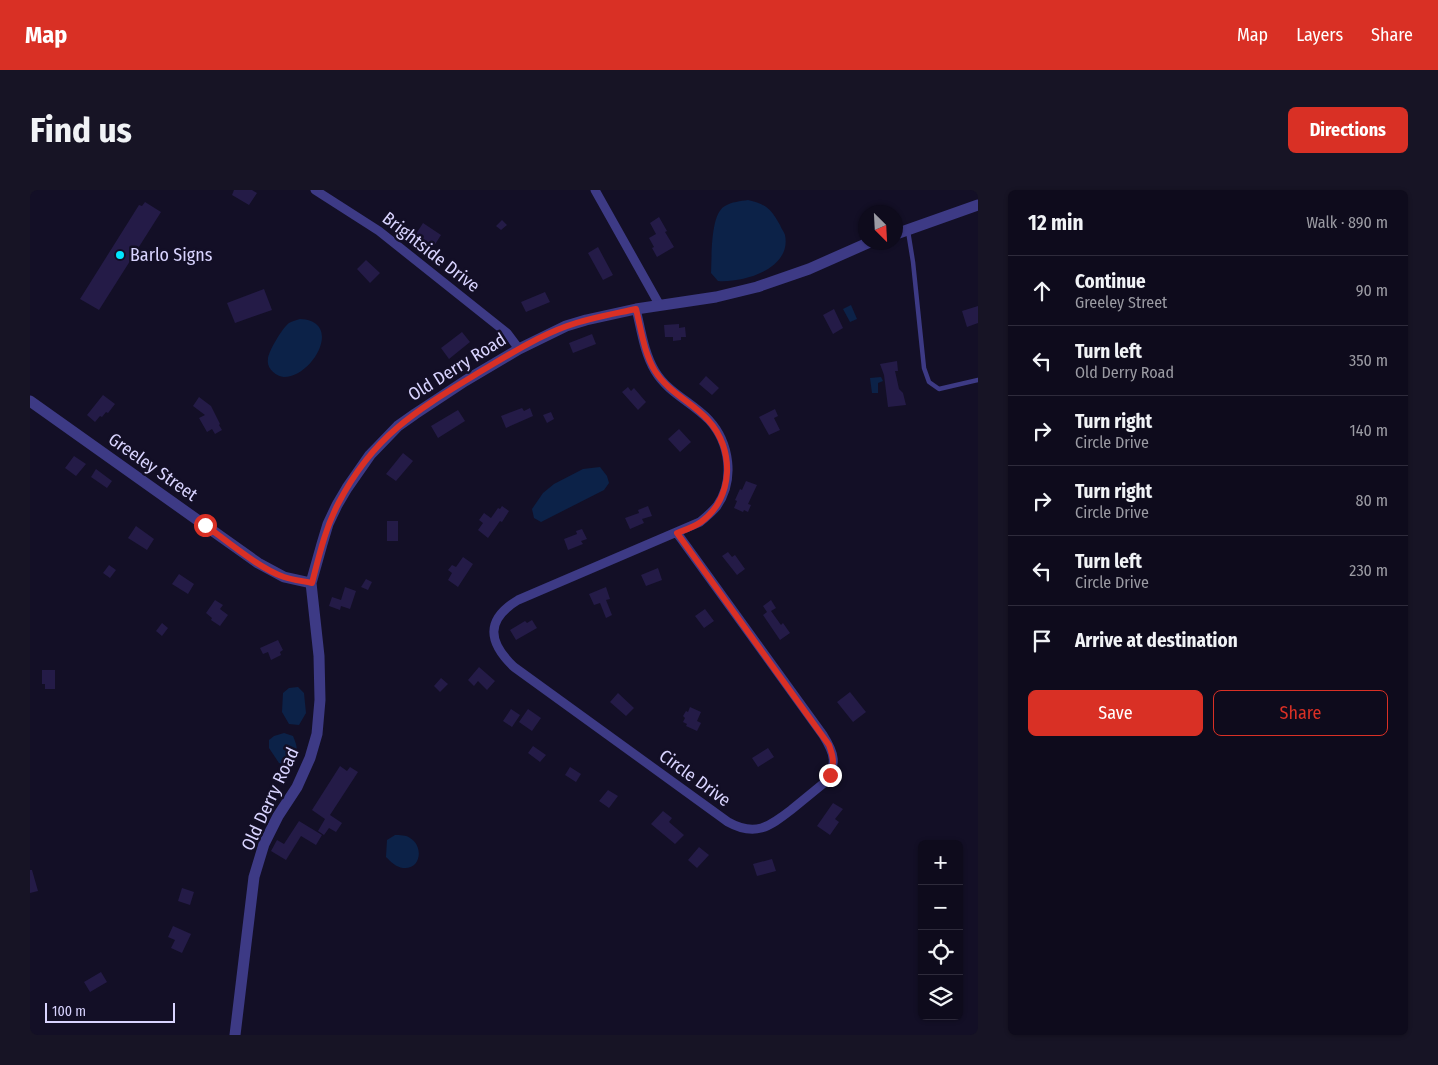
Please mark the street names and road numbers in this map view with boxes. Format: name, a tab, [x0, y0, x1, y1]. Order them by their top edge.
street label: Brightside Drive	[378, 207, 484, 297]
street label: Old Derry Road	[404, 328, 510, 406]
street label: Greeley Street	[104, 428, 202, 506]
street label: Old Derry Road	[237, 744, 303, 854]
street label: Circle Drive	[655, 745, 735, 811]

